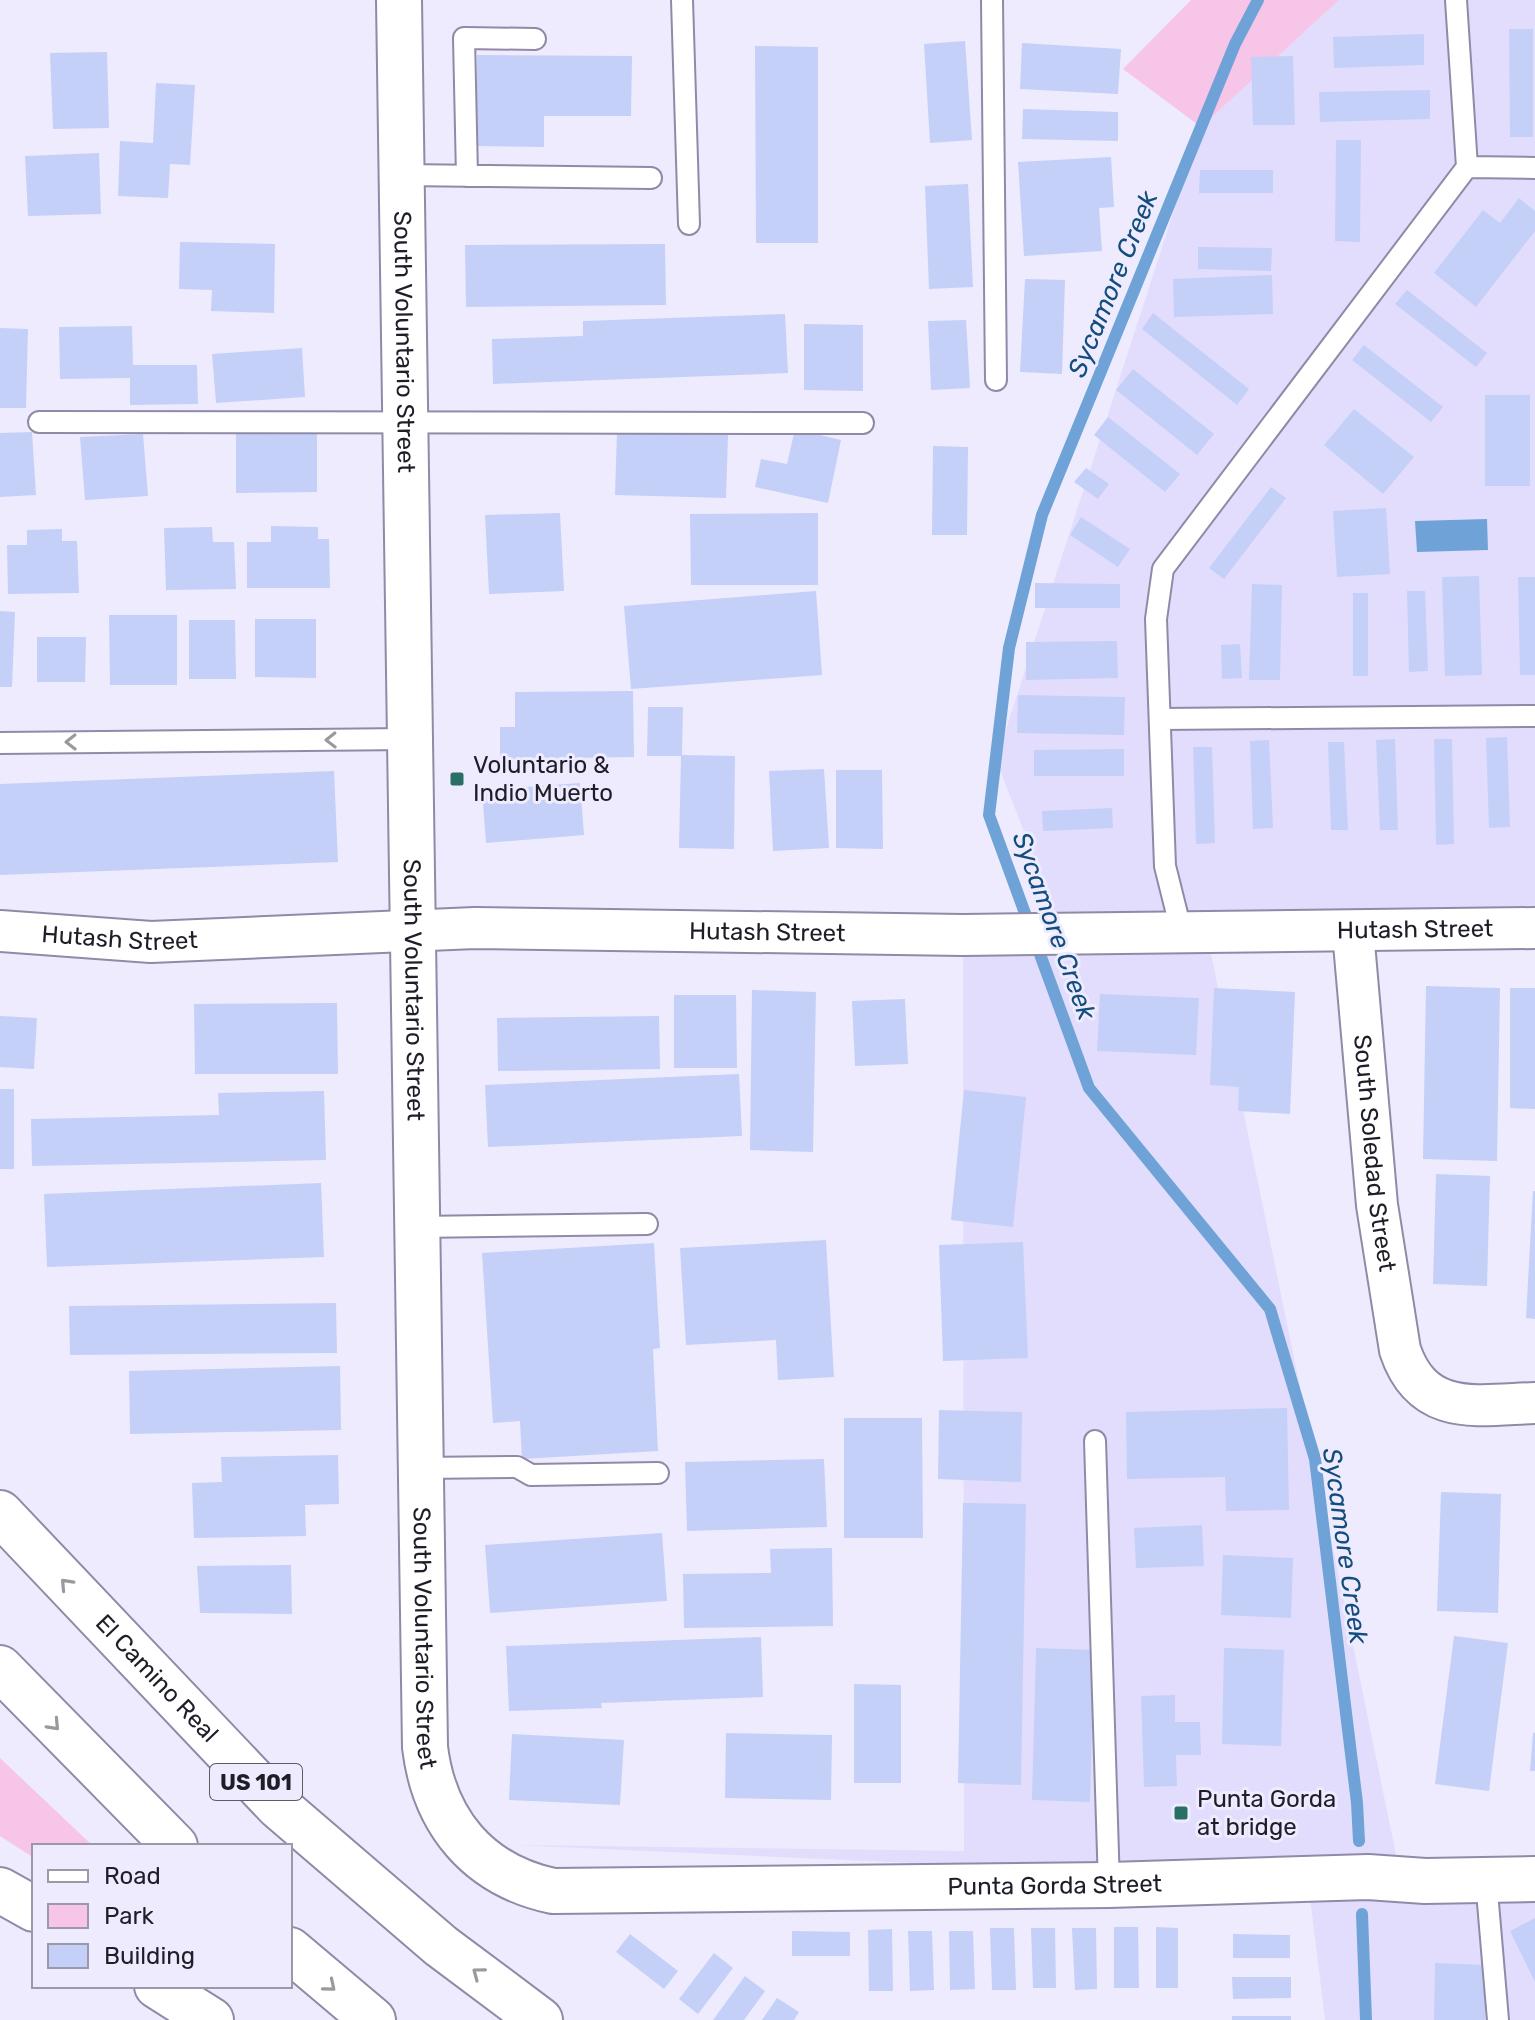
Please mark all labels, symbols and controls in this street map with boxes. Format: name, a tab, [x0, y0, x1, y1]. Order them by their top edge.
water label: Sycamore Creek	[1062, 186, 1165, 382]
street label: South Voluntario Street	[388, 211, 420, 473]
one-way arrow	[324, 731, 337, 749]
one-way arrow	[64, 733, 77, 751]
place label: Voluntario & Indio Muerto	[473, 751, 613, 807]
marker: Voluntario & Indio Muerto	[448, 770, 466, 788]
water label: Sycamore Creek	[1006, 828, 1103, 1025]
street label: South Voluntario Street	[398, 859, 430, 1121]
street label: Hutash Street	[1337, 915, 1494, 944]
street label: Hutash Street	[689, 917, 846, 947]
street label: Hutash Street	[41, 920, 198, 956]
street label: South Soledad Street	[1348, 1033, 1401, 1273]
water label: Sycamore Creek	[1316, 1446, 1374, 1647]
street label: South Voluntario Street	[407, 1507, 442, 1771]
one-way arrow	[60, 1579, 75, 1593]
street label: El Camino Real	[90, 1609, 224, 1748]
one-way arrow	[44, 1715, 58, 1730]
road number: US 101	[210, 1764, 302, 1800]
place label: Punta Gorda at bridge	[1197, 1785, 1336, 1841]
marker: Punta Gorda at bridge	[1172, 1804, 1190, 1822]
legend	[32, 1844, 292, 1988]
text: Road	[104, 1862, 161, 1890]
street label: Punta Gorda Street	[947, 1869, 1162, 1901]
text: Park	[104, 1902, 155, 1930]
text: Building	[104, 1942, 195, 1970]
one-way arrow	[472, 1969, 487, 1983]
one-way arrow	[321, 1976, 336, 1991]

